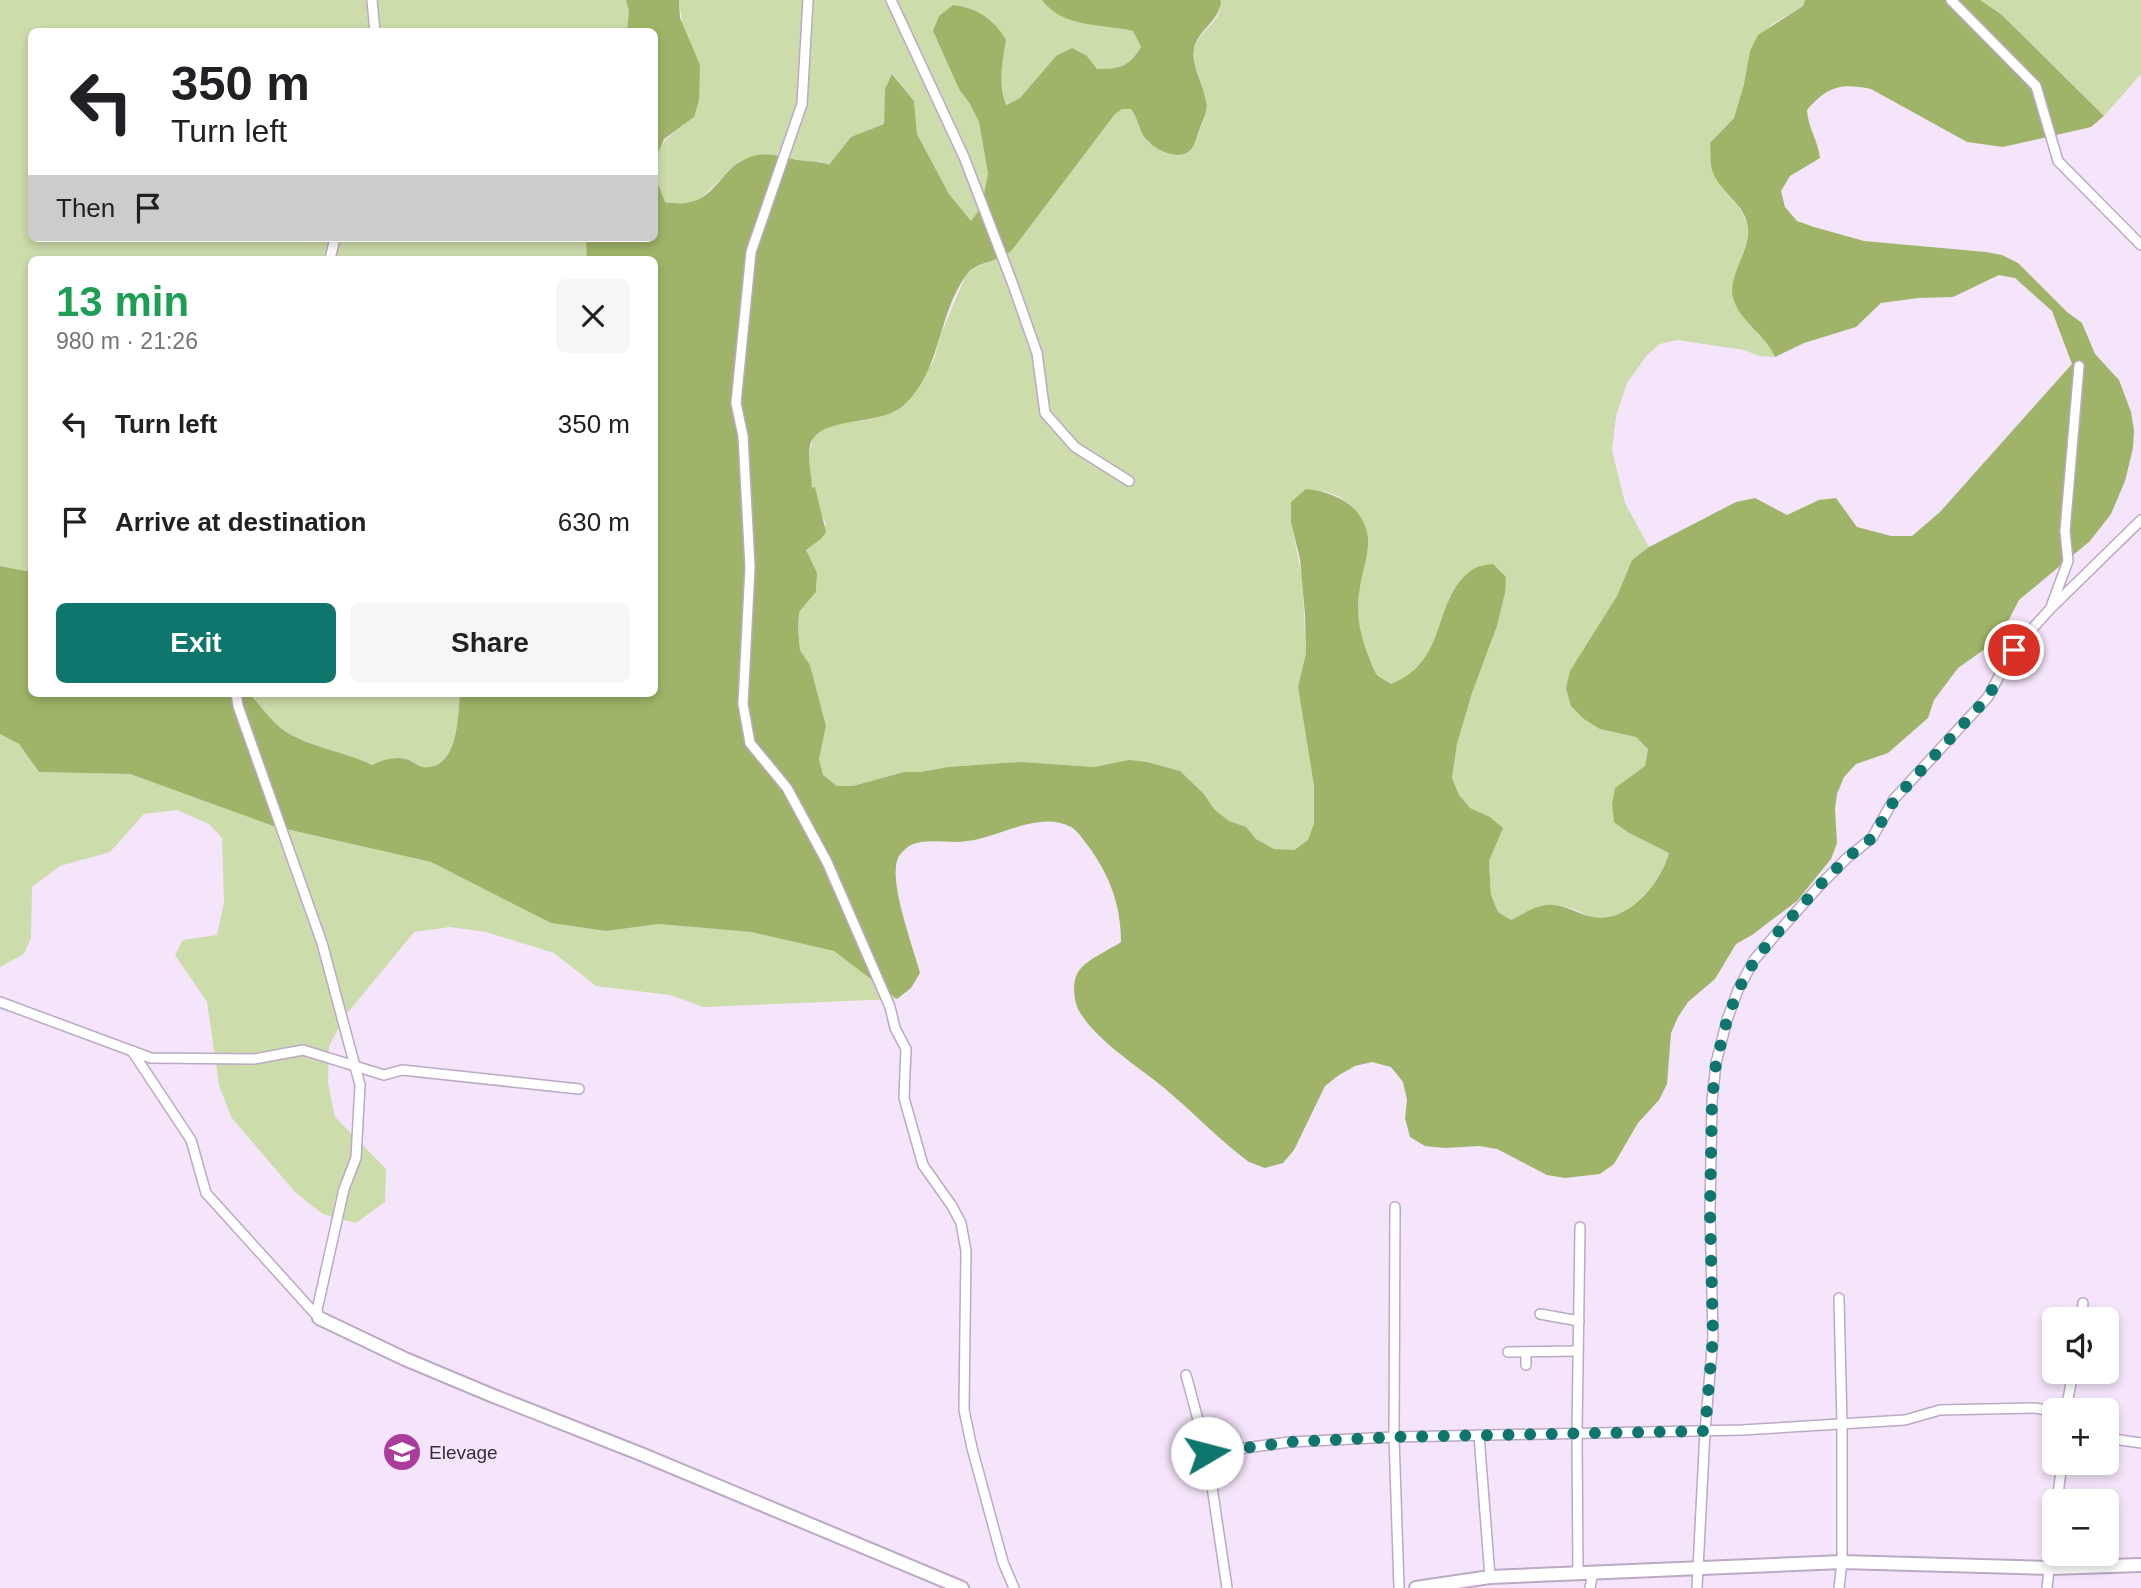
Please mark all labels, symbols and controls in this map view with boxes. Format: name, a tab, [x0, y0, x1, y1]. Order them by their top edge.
icon: left	[56, 56, 147, 147]
text: 350 m	[171, 56, 310, 110]
text: Turn left	[171, 113, 287, 149]
icon: arrive	[129, 189, 167, 227]
text: Then	[56, 193, 115, 223]
text: 13 min	[56, 278, 189, 325]
button: close	[556, 279, 630, 353]
text: 980 m · 21:26	[56, 328, 198, 354]
icon: left	[56, 405, 94, 443]
text: Turn left	[115, 409, 217, 439]
text: 350 m	[558, 409, 630, 439]
icon: arrive	[56, 503, 94, 541]
text: Arrive at destination	[115, 507, 366, 537]
text: 630 m	[558, 507, 630, 537]
button: Exit	[56, 603, 336, 683]
button: Share	[350, 603, 630, 683]
pin	[1984, 620, 2044, 680]
icon: arrive	[1995, 631, 2033, 669]
map controls	[2042, 1307, 2119, 1566]
button: sound	[2042, 1307, 2119, 1384]
button: +	[2042, 1398, 2119, 1475]
position arrow	[1170, 1416, 1244, 1490]
school or university icon: Elevage	[381, 1431, 423, 1473]
place label: Elevage	[429, 1442, 498, 1463]
button: −	[2042, 1489, 2119, 1566]

